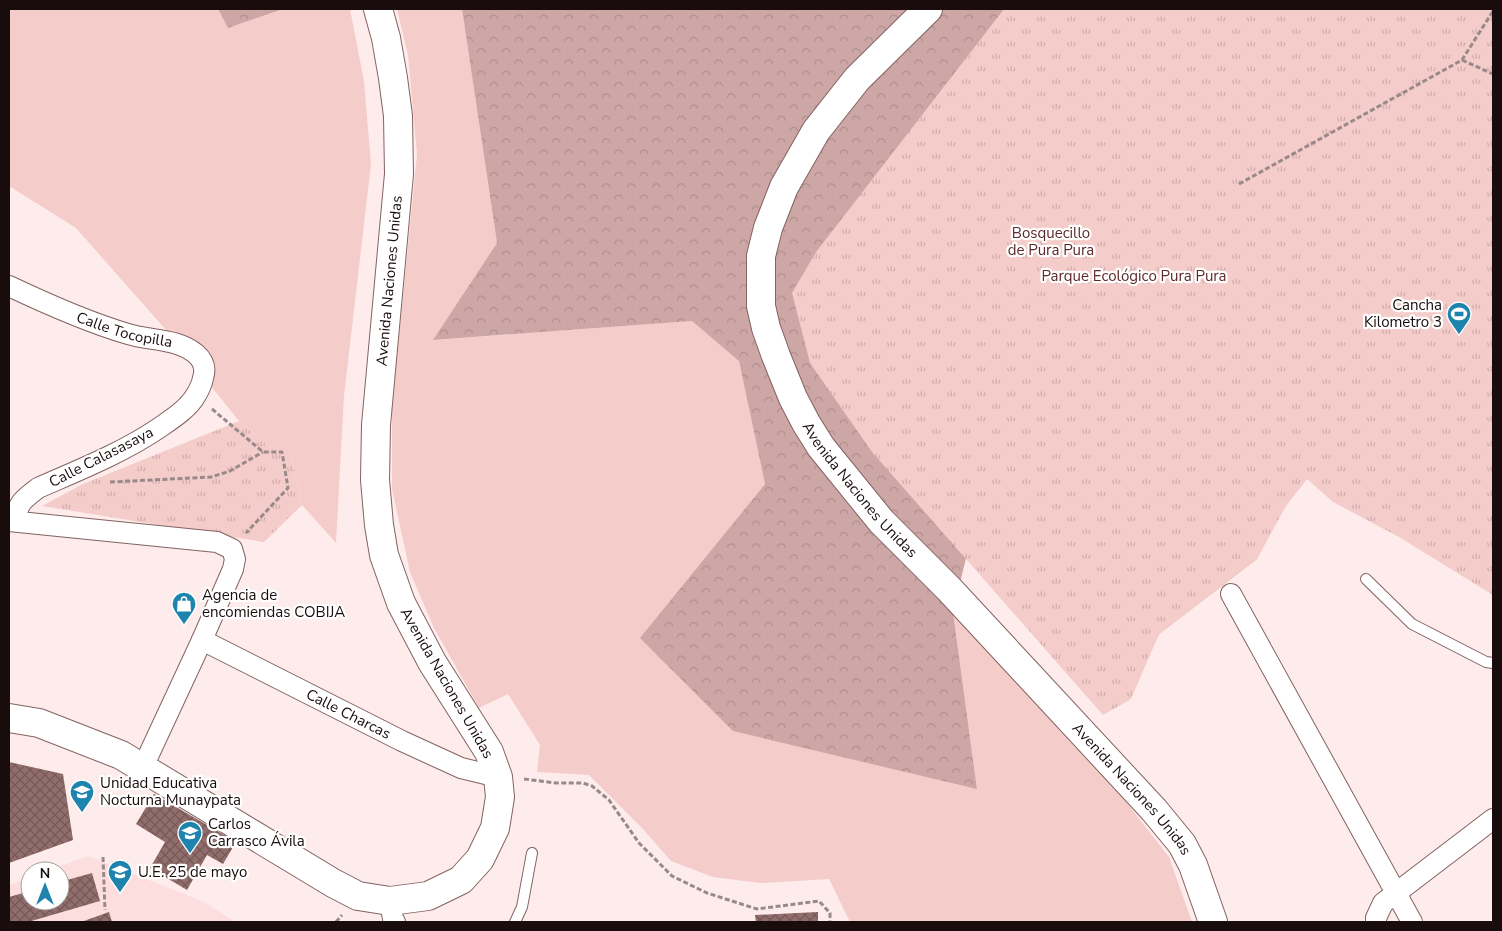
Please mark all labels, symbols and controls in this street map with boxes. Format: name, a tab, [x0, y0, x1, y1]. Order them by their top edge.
street label: Avenida Naciones Unidas	[371, 195, 407, 367]
park label: Bosquecillo de Pura Pura	[1008, 223, 1094, 260]
park label: Parque Ecológico Pura Pura	[1041, 266, 1227, 286]
place label: Cancha Kilometro 3	[1364, 295, 1442, 332]
sports icon: Cancha Kilometro 3	[1446, 301, 1472, 335]
street label: Calle Tocopilla	[73, 307, 174, 352]
street label: Avenida Naciones Unidas	[798, 418, 922, 562]
street label: Calle Calasasaya	[45, 422, 157, 492]
place label: Agencia de encomiendas COBIJA	[202, 585, 345, 622]
shop icon: Agencia de encomiendas COBIJA	[171, 591, 197, 625]
street label: Avenida Naciones Unidas	[396, 604, 498, 762]
street label: Calle Charcas	[303, 684, 394, 744]
street label: Avenida Naciones Unidas	[1068, 718, 1196, 859]
place label: Unidad Educativa Nocturna Munaypata	[100, 773, 241, 810]
school or university icon: Unidad Educativa Nocturna Munaypata	[69, 779, 95, 813]
place label: Carlos Carrasco Ávila	[208, 814, 305, 851]
school or university icon: Carlos Carrasco Ávila	[177, 820, 203, 854]
school or university icon: U.E. 25 de mayo	[107, 859, 133, 893]
north arrow	[20, 861, 70, 911]
place label: U.E. 25 de mayo	[138, 862, 247, 882]
text: N	[40, 864, 50, 883]

